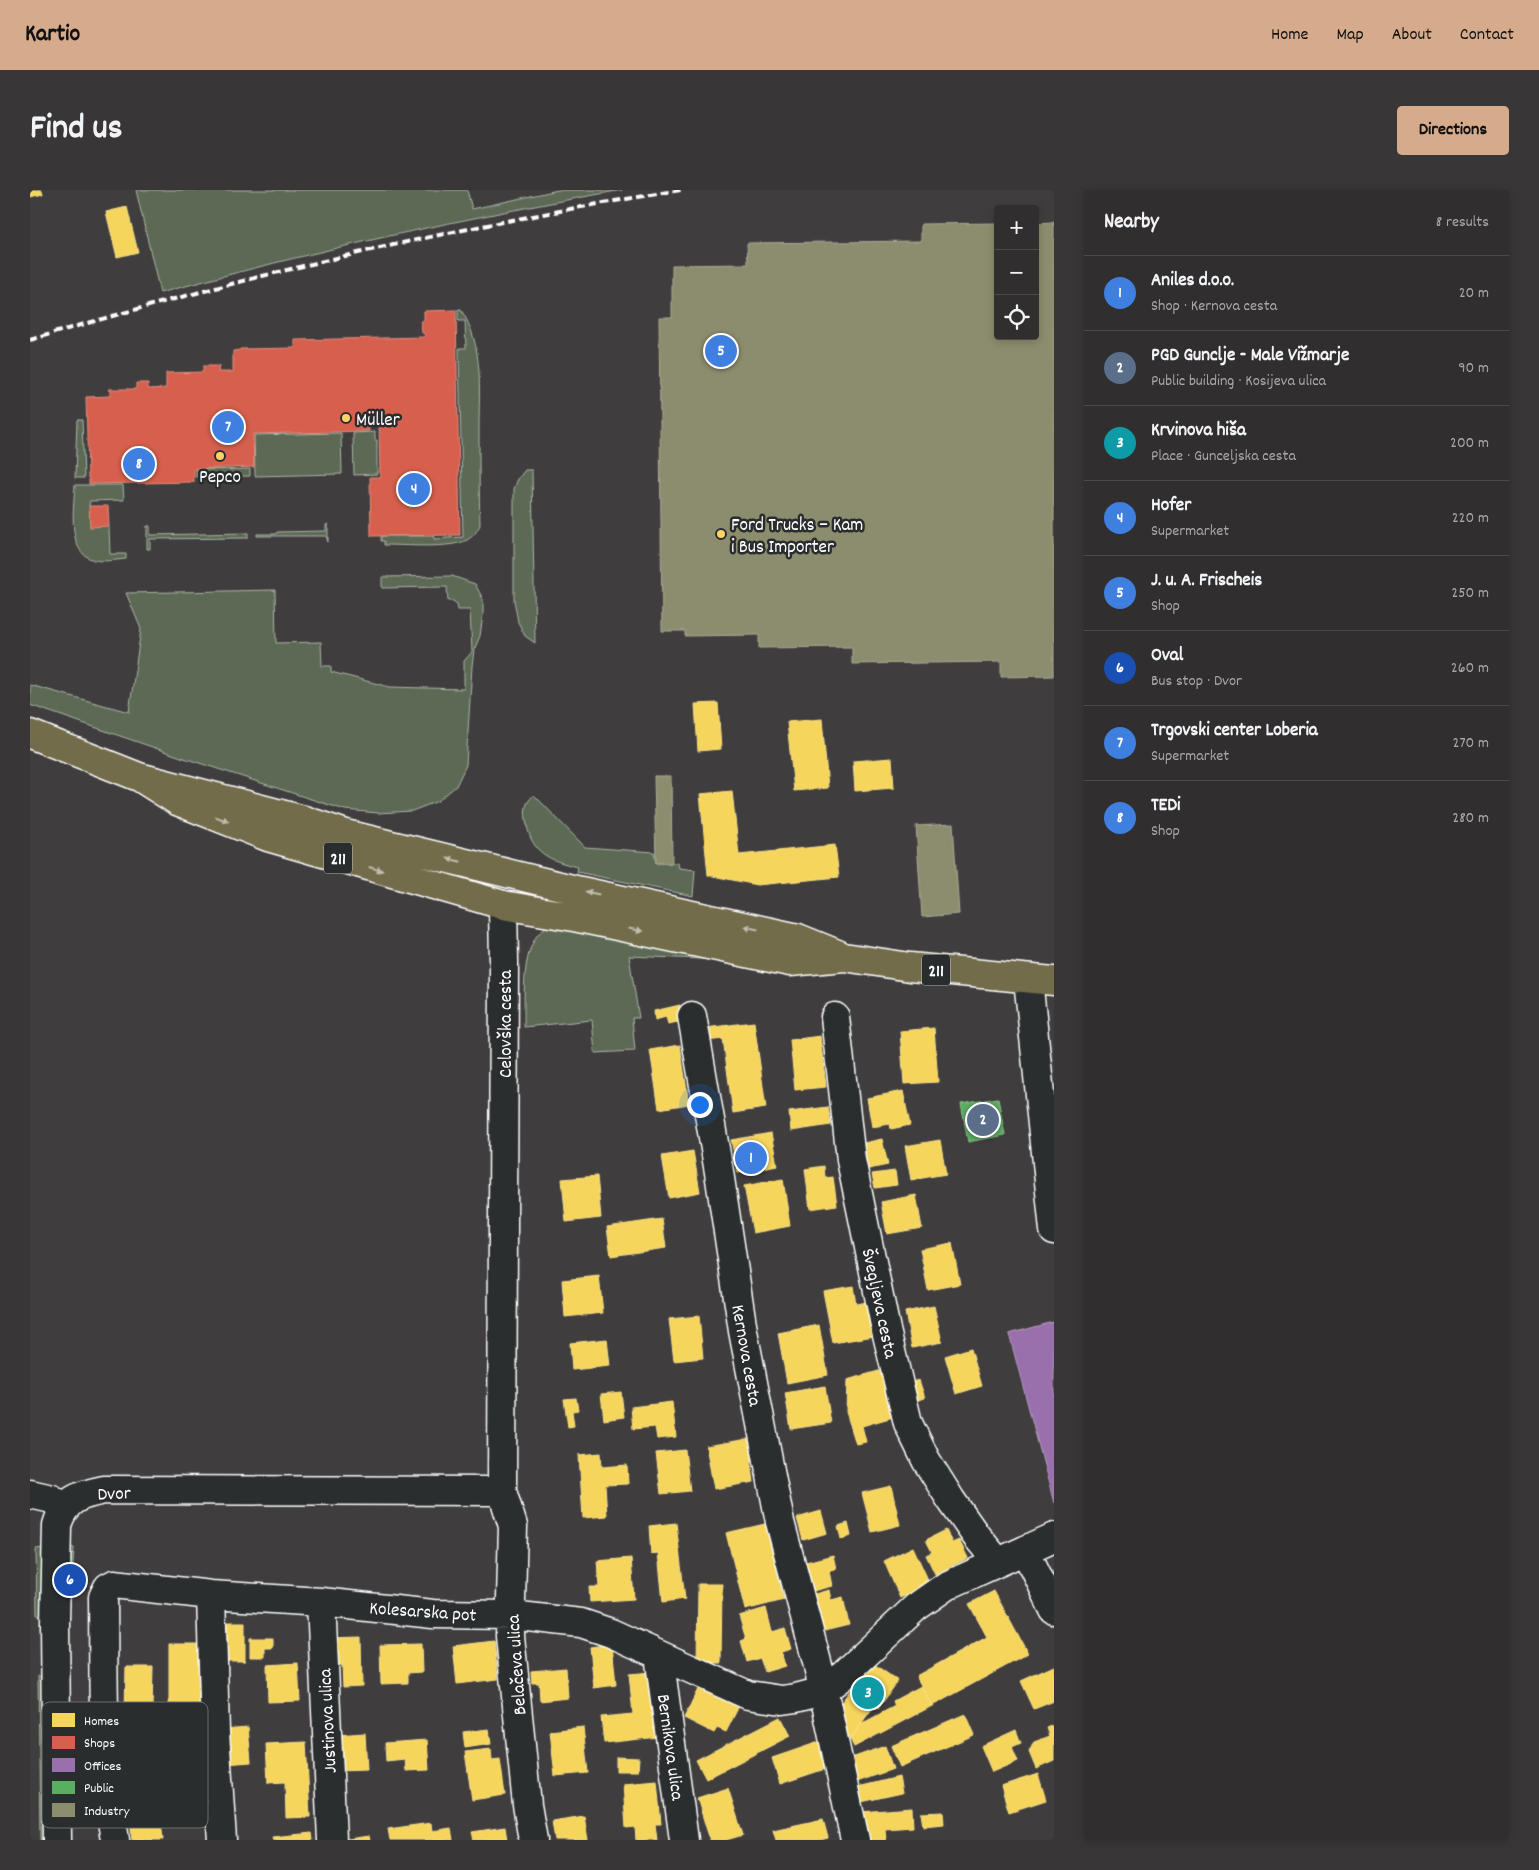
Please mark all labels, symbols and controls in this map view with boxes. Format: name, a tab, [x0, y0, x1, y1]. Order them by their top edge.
text: Kartio	[25, 18, 80, 52]
text: Home	[1271, 23, 1308, 48]
text: Map	[1336, 23, 1364, 48]
text: About	[1392, 23, 1432, 48]
text: Contact	[1460, 23, 1514, 48]
text: Find us	[30, 105, 122, 155]
button: Directions	[1397, 106, 1509, 155]
map controls	[994, 205, 1039, 340]
button: +	[994, 205, 1039, 250]
text: Nearby	[1104, 208, 1159, 238]
text: 8 results	[1436, 211, 1489, 234]
button: −	[994, 250, 1039, 295]
text: Aniles d.o.o.	[1151, 268, 1234, 295]
text: 1	[1118, 282, 1122, 305]
text: 20 m	[1459, 282, 1489, 305]
button: locate	[994, 295, 1039, 340]
text: Shop · Kernova cesta	[1151, 295, 1277, 318]
pin: 5	[705, 332, 737, 370]
text: PGD Gunclje - Male Vižmarje	[1151, 343, 1349, 370]
text: 2	[1117, 357, 1124, 380]
text: 90 m	[1458, 357, 1489, 380]
text: Public building · Kosijeva ulica	[1151, 370, 1326, 393]
pin: 7	[212, 408, 244, 446]
place label: Müller	[356, 408, 400, 435]
marker: Müller	[340, 412, 352, 424]
text: Krvinova hiša	[1151, 418, 1246, 445]
text: 3	[1116, 432, 1124, 455]
text: 200 m	[1450, 432, 1489, 455]
pin: 8	[123, 445, 155, 483]
text: Place · Gunceljska cesta	[1151, 445, 1296, 468]
marker: Pepco	[214, 450, 226, 462]
place label: Pepco	[199, 465, 241, 492]
pin: 4	[398, 470, 430, 508]
text: Hofer	[1151, 493, 1191, 520]
text: 4	[1117, 507, 1123, 530]
text: 220 m	[1452, 507, 1489, 530]
place label: Ford Trucks – Kam i Bus Importer	[731, 513, 863, 562]
text: Supermarket	[1151, 520, 1229, 543]
marker: Ford Trucks – Kam i Bus Importer	[715, 528, 727, 540]
text: J. u. A. Frischeis	[1151, 568, 1262, 595]
text: 5	[1116, 582, 1124, 605]
text: 250 m	[1451, 582, 1489, 605]
text: Shop	[1151, 595, 1180, 618]
text: Oval	[1151, 643, 1183, 670]
text: 6	[1116, 657, 1124, 680]
text: 260 m	[1451, 657, 1489, 680]
text: Bus stop · Dvor	[1151, 670, 1242, 693]
text: Trgovski center Loberia	[1151, 718, 1318, 745]
text: 7	[1117, 732, 1123, 755]
text: 270 m	[1453, 732, 1489, 755]
text: Supermarket	[1151, 745, 1229, 768]
text: TEDi	[1151, 793, 1181, 820]
text: 8	[1117, 807, 1123, 830]
text: 280 m	[1452, 807, 1489, 830]
one-way arrow	[215, 815, 230, 823]
text: Shop	[1151, 820, 1180, 843]
road number: 211	[324, 842, 352, 874]
one-way arrow	[447, 856, 462, 864]
one-way arrow	[369, 866, 384, 874]
one-way arrow	[585, 889, 600, 897]
one-way arrow	[743, 924, 758, 932]
one-way arrow	[629, 926, 644, 934]
road number: 211	[922, 954, 950, 986]
street label: Celovška cesta	[494, 969, 521, 1078]
your location	[687, 1092, 713, 1118]
pin: 2	[967, 1101, 999, 1139]
pin: 1	[735, 1139, 767, 1177]
street label: Švegljeva cesta	[853, 1246, 903, 1362]
street label: Kernova cesta	[722, 1303, 767, 1410]
street label: Dvor	[97, 1481, 131, 1510]
pin: 6	[54, 1561, 86, 1599]
street label: Kolesarska pot	[368, 1596, 477, 1631]
street label: Belačeva ulica	[501, 1612, 535, 1716]
street label: Justinova ulica	[313, 1667, 346, 1774]
pin: 3	[852, 1674, 884, 1712]
street label: Bernikova ulica	[648, 1693, 689, 1803]
legend	[42, 1702, 208, 1828]
text: Homes	[84, 1712, 119, 1732]
text: Shops	[84, 1734, 115, 1754]
text: Offices	[84, 1757, 121, 1777]
text: Public	[84, 1779, 114, 1799]
text: Industry	[84, 1802, 130, 1822]

